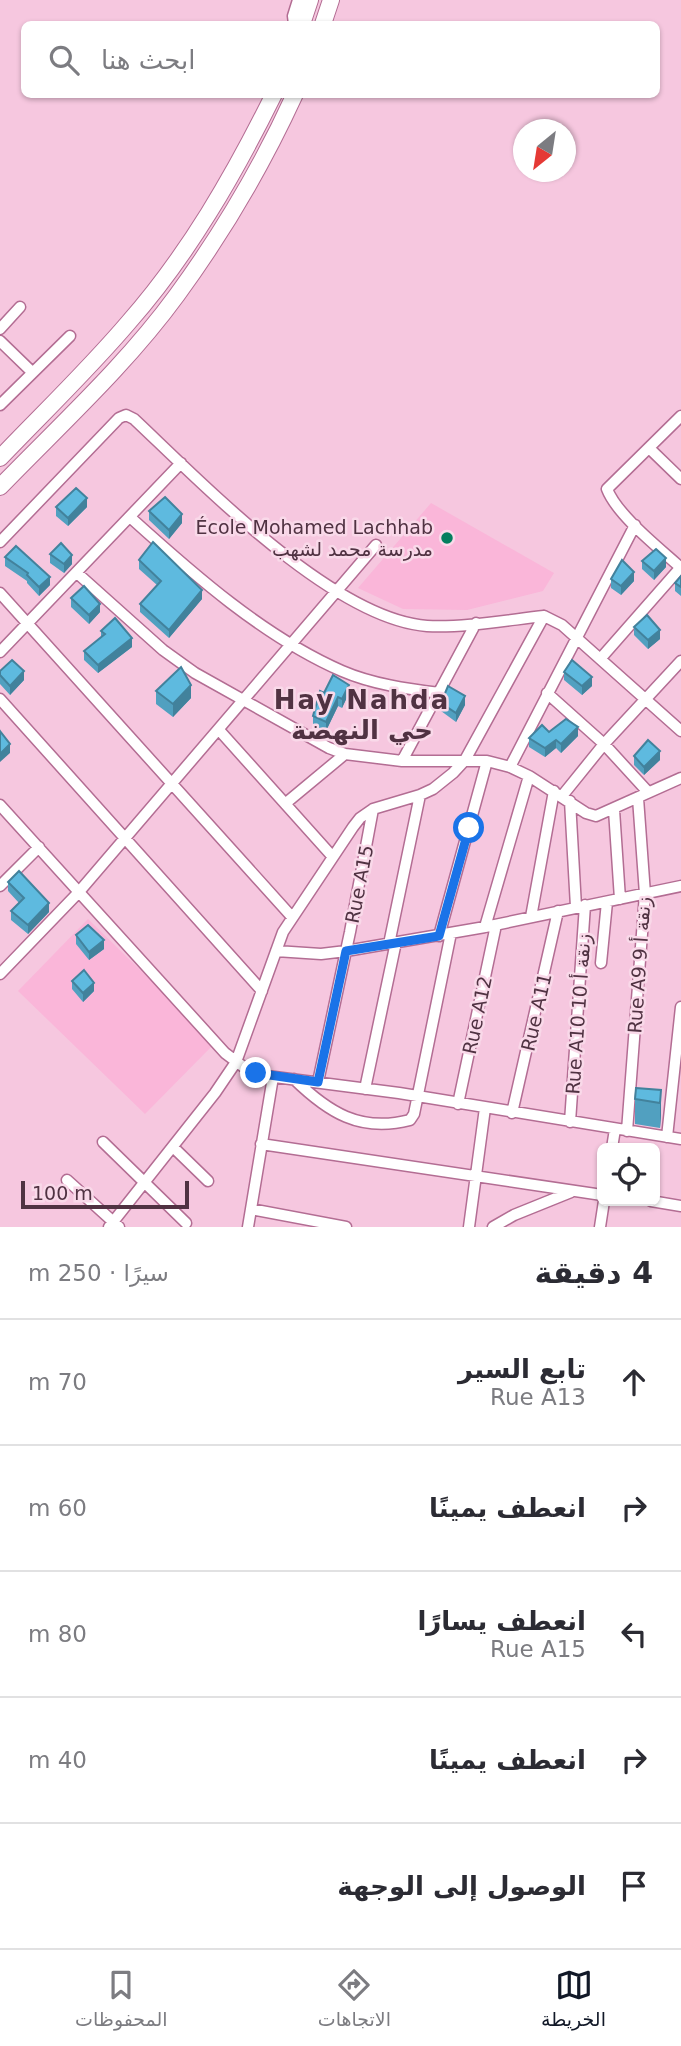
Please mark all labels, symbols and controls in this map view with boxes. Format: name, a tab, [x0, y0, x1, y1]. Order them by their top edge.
search box	[21, 21, 660, 98]
icon: search	[45, 41, 83, 79]
text: ابحث هنا	[101, 45, 196, 75]
north arrow	[513, 119, 576, 182]
place label: École Mohamed Lachhab مدرسة محمد لشهب	[195, 516, 433, 561]
marker: École Mohamed Lachhab مدرسة محمد لشهب	[439, 530, 455, 546]
district label: Hay Nahda حي النهضة	[274, 685, 450, 746]
route start	[453, 812, 484, 843]
street label: Rue A15	[341, 843, 377, 925]
street label: Rue A9 زنقة أ 9	[622, 896, 656, 1034]
street label: Rue A10 زنقة أ 10	[560, 933, 596, 1095]
street label: Rue A11	[516, 971, 556, 1053]
street label: Rue A12	[458, 974, 496, 1056]
route end	[240, 1057, 271, 1088]
map controls	[597, 1143, 660, 1206]
button: locate	[597, 1143, 660, 1206]
scale bar	[21, 1178, 189, 1210]
text: 100 m	[32, 1182, 93, 1204]
text: 4 دقيقة	[535, 1255, 653, 1290]
text: سيرًا · 250 m	[28, 1260, 169, 1286]
text: تابع السير	[458, 1354, 586, 1384]
icon: ahead	[615, 1363, 653, 1401]
text: 70 m	[28, 1369, 87, 1395]
text: Rue A13	[490, 1384, 586, 1410]
icon: right	[615, 1489, 653, 1527]
text: انعطف يمينًا	[429, 1493, 586, 1523]
text: 60 m	[28, 1495, 87, 1521]
text: انعطف يسارًا	[417, 1606, 586, 1636]
icon: left	[615, 1615, 653, 1653]
text: 80 m	[28, 1621, 87, 1647]
text: Rue A15	[490, 1636, 586, 1662]
icon: right	[615, 1741, 653, 1779]
text: انعطف يمينًا	[429, 1745, 586, 1775]
text: 40 m	[28, 1747, 87, 1773]
icon: arrive	[615, 1867, 653, 1905]
text: الوصول إلى الوجهة	[337, 1871, 586, 1901]
tab: المحفوظات	[75, 1966, 168, 2030]
tab: الاتجاهات	[318, 1966, 391, 2030]
tab: الخريطة	[541, 1966, 606, 2030]

